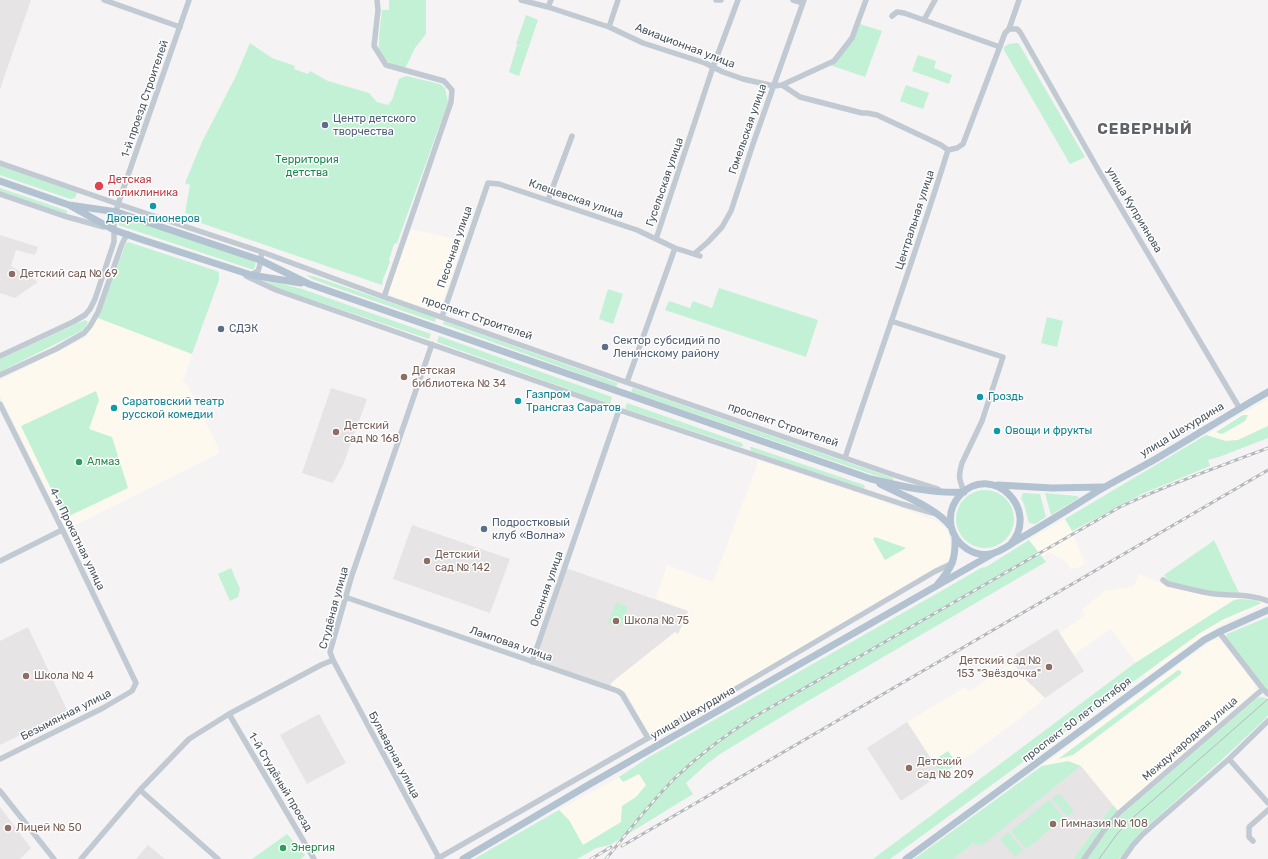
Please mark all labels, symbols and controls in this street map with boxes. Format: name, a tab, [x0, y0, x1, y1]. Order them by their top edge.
street label: Авиационная улица	[633, 21, 737, 71]
street label: 1-й проезд Строителей	[119, 39, 171, 159]
street label: Гомельская улица	[726, 82, 770, 176]
place label: Центр детского творчества	[333, 112, 416, 138]
marker: Центр детского творчества	[320, 120, 330, 130]
district label: СЕВЕРНЫЙ	[1097, 121, 1193, 139]
street label: Гусельская улица	[644, 136, 686, 228]
park label: Территория детства	[275, 153, 339, 179]
street label: улица Куприянова	[1103, 165, 1165, 255]
street label: Центральная улица	[893, 168, 937, 272]
place label: Детская поликлиника	[108, 173, 178, 199]
street label: Клещевская улица	[527, 177, 625, 221]
marker: Детская поликлиника	[93, 180, 105, 192]
marker: Дворец пионеров	[148, 201, 158, 211]
street label: Песочная улица	[435, 204, 475, 290]
place label: Дворец пионеров	[106, 212, 200, 226]
place label: Детский сад № 69	[20, 267, 118, 281]
marker: Детский сад № 69	[7, 269, 17, 279]
street label: проспект Строителей	[420, 293, 534, 343]
place label: СДЭК	[229, 322, 258, 336]
marker: СДЭК	[216, 324, 226, 334]
place label: Сектор субсидий по Ленинскому району	[613, 334, 720, 360]
marker: Сектор субсидий по Ленинскому району	[600, 342, 610, 352]
place label: Детская библиотека № 34	[412, 364, 506, 390]
marker: Детская библиотека № 34	[399, 372, 409, 382]
place label: Газпром Трансгаз Саратов	[526, 388, 621, 414]
place label: Гроздь	[988, 390, 1023, 404]
marker: Гроздь	[975, 392, 985, 402]
place label: Саратовский театр русской комедии	[122, 395, 224, 421]
marker: Газпром Трансгаз Саратов	[513, 396, 523, 406]
street label: проспект Строителей	[726, 400, 840, 450]
street label: улица Шехурдина	[1138, 400, 1226, 460]
marker: Саратовский театр русской комедии	[109, 403, 119, 413]
place label: Детский сад № 168	[344, 419, 399, 445]
place label: Овощи и фрукты	[1005, 424, 1092, 438]
marker: Овощи и фрукты	[992, 426, 1002, 436]
marker: Детский сад № 168	[331, 427, 341, 437]
place label: Алмаз	[87, 455, 120, 469]
marker: Алмаз	[74, 457, 84, 467]
street label: 4-я Прокатная улица	[46, 486, 108, 592]
place label: Подростковый клуб «Волна»	[492, 516, 570, 542]
marker: Подростковый клуб «Волна»	[479, 524, 489, 534]
place label: Детский сад № 142	[435, 548, 490, 574]
street label: Осенняя улица	[528, 549, 566, 629]
marker: Детский сад № 142	[422, 556, 432, 566]
street label: Студёная улица	[317, 565, 351, 651]
place label: Школа № 75	[624, 614, 689, 628]
marker: Школа № 75	[611, 616, 621, 626]
street label: Ламповая улица	[468, 624, 554, 664]
place label: Детский сад № 153 "Звёздочка"	[956, 654, 1041, 680]
marker: Детский сад № 153 "Звёздочка"	[1044, 662, 1054, 672]
place label: Школа № 4	[34, 669, 94, 683]
marker: Школа № 4	[21, 671, 31, 681]
street label: проспект 50 лет Октября	[1020, 675, 1134, 765]
street label: улица Шехурдина	[648, 683, 738, 743]
street label: Безымянная улица	[18, 686, 114, 744]
street label: Международная улица	[1140, 694, 1240, 784]
street label: Бульварная улица	[366, 709, 422, 801]
street label: 1-й Студёный проезд	[245, 730, 315, 834]
place label: Детский сад № 209	[917, 755, 974, 781]
marker: Детский сад № 209	[904, 763, 914, 773]
place label: Гимназия № 108	[1061, 817, 1148, 831]
marker: Гимназия № 108	[1048, 819, 1058, 829]
place label: Лицей № 50	[16, 821, 82, 835]
marker: Лицей № 50	[3, 823, 13, 833]
place label: Энергия	[291, 841, 335, 855]
marker: Энергия	[278, 843, 288, 853]

